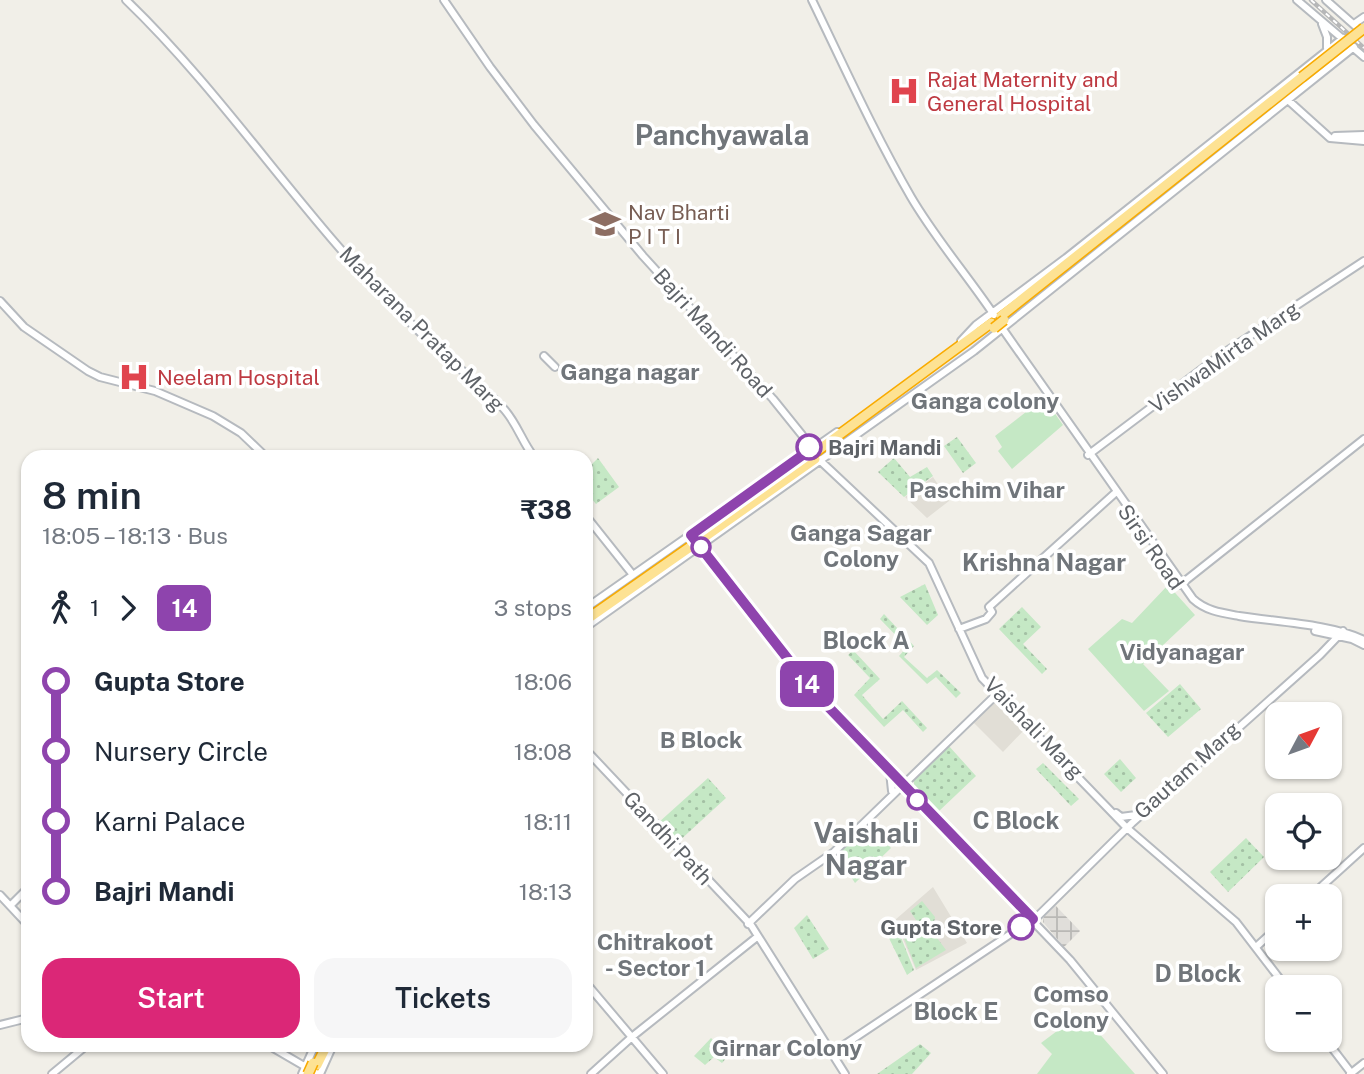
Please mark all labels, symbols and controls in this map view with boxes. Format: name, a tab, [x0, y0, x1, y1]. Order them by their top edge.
place label: Rajat Maternity and General Hospital	[927, 67, 1118, 116]
hospital icon: Rajat Maternity and General Hospital	[887, 74, 921, 108]
district label: Panchyawala	[635, 118, 809, 151]
place label: Nav Bharti P I T I	[628, 200, 730, 249]
school or university icon: Nav Bharti P I T I	[588, 207, 622, 241]
street label: Maharana Pratap Marg	[334, 241, 510, 417]
street label: Bajri Mandi Road	[649, 263, 777, 403]
street label: VishwaMirta Marg	[1144, 296, 1304, 418]
district label: Ganga nagar	[560, 358, 700, 385]
hospital icon: Neelam Hospital	[117, 360, 151, 394]
place label: Neelam Hospital	[157, 365, 320, 390]
district label: Ganga colony	[911, 387, 1059, 414]
marker: Bajri Mandi	[796, 434, 822, 460]
place label: Bajri Mandi	[828, 435, 941, 460]
text: 8 min	[42, 473, 142, 518]
district label: Paschim Vihar	[909, 476, 1065, 503]
text: ₹38	[521, 494, 572, 525]
street label: Sirsi Road	[1113, 500, 1189, 594]
district label: Ganga Sagar Colony	[790, 519, 932, 572]
text: 18:05 – 18:13 · Bus	[42, 522, 228, 549]
unlabelled marker	[691, 537, 711, 557]
district label: Krishna Nagar	[962, 548, 1126, 576]
icon: walk	[42, 589, 80, 627]
icon: forward	[109, 589, 147, 627]
text: 1	[90, 594, 99, 621]
text: 14	[171, 594, 197, 622]
text: 3 stops	[494, 594, 572, 621]
district label: Block A	[822, 626, 910, 654]
district label: Vidyanagar	[1119, 638, 1245, 665]
line badge: 14	[776, 661, 838, 707]
text: Gupta Store	[94, 666, 245, 697]
text: 18:06	[514, 668, 572, 695]
text: 14	[794, 670, 820, 698]
street label: Vaishali Marg	[979, 672, 1089, 784]
north arrow	[1265, 702, 1342, 779]
map controls	[1265, 702, 1342, 1052]
street label: Gautam Marg	[1129, 716, 1245, 824]
district label: B Block	[660, 726, 742, 753]
text: Nursery Circle	[94, 736, 268, 767]
text: 18:08	[514, 738, 572, 765]
street label: Gandhi Path	[618, 786, 718, 890]
unlabelled marker	[907, 790, 927, 810]
button: locate	[1265, 793, 1342, 870]
text: Karni Palace	[94, 806, 245, 837]
district label: C Block	[972, 806, 1060, 834]
text: 18:11	[524, 808, 572, 835]
district label: Vaishali Nagar	[813, 816, 919, 881]
text: Bajri Mandi	[94, 876, 234, 907]
text: 18:13	[519, 878, 572, 905]
button: +	[1265, 884, 1342, 961]
marker: Gupta Store	[1008, 914, 1034, 940]
place label: Gupta Store	[880, 915, 1002, 940]
district label: Chitrakoot - Sector 1	[597, 928, 713, 981]
button: Start	[42, 958, 300, 1038]
button: Tickets	[314, 958, 572, 1038]
district label: D Block	[1154, 959, 1242, 987]
button: −	[1265, 975, 1342, 1052]
district label: Comso Colony	[1033, 980, 1109, 1033]
district label: Block E	[913, 997, 999, 1025]
district label: Girnar Colony	[712, 1034, 862, 1061]

